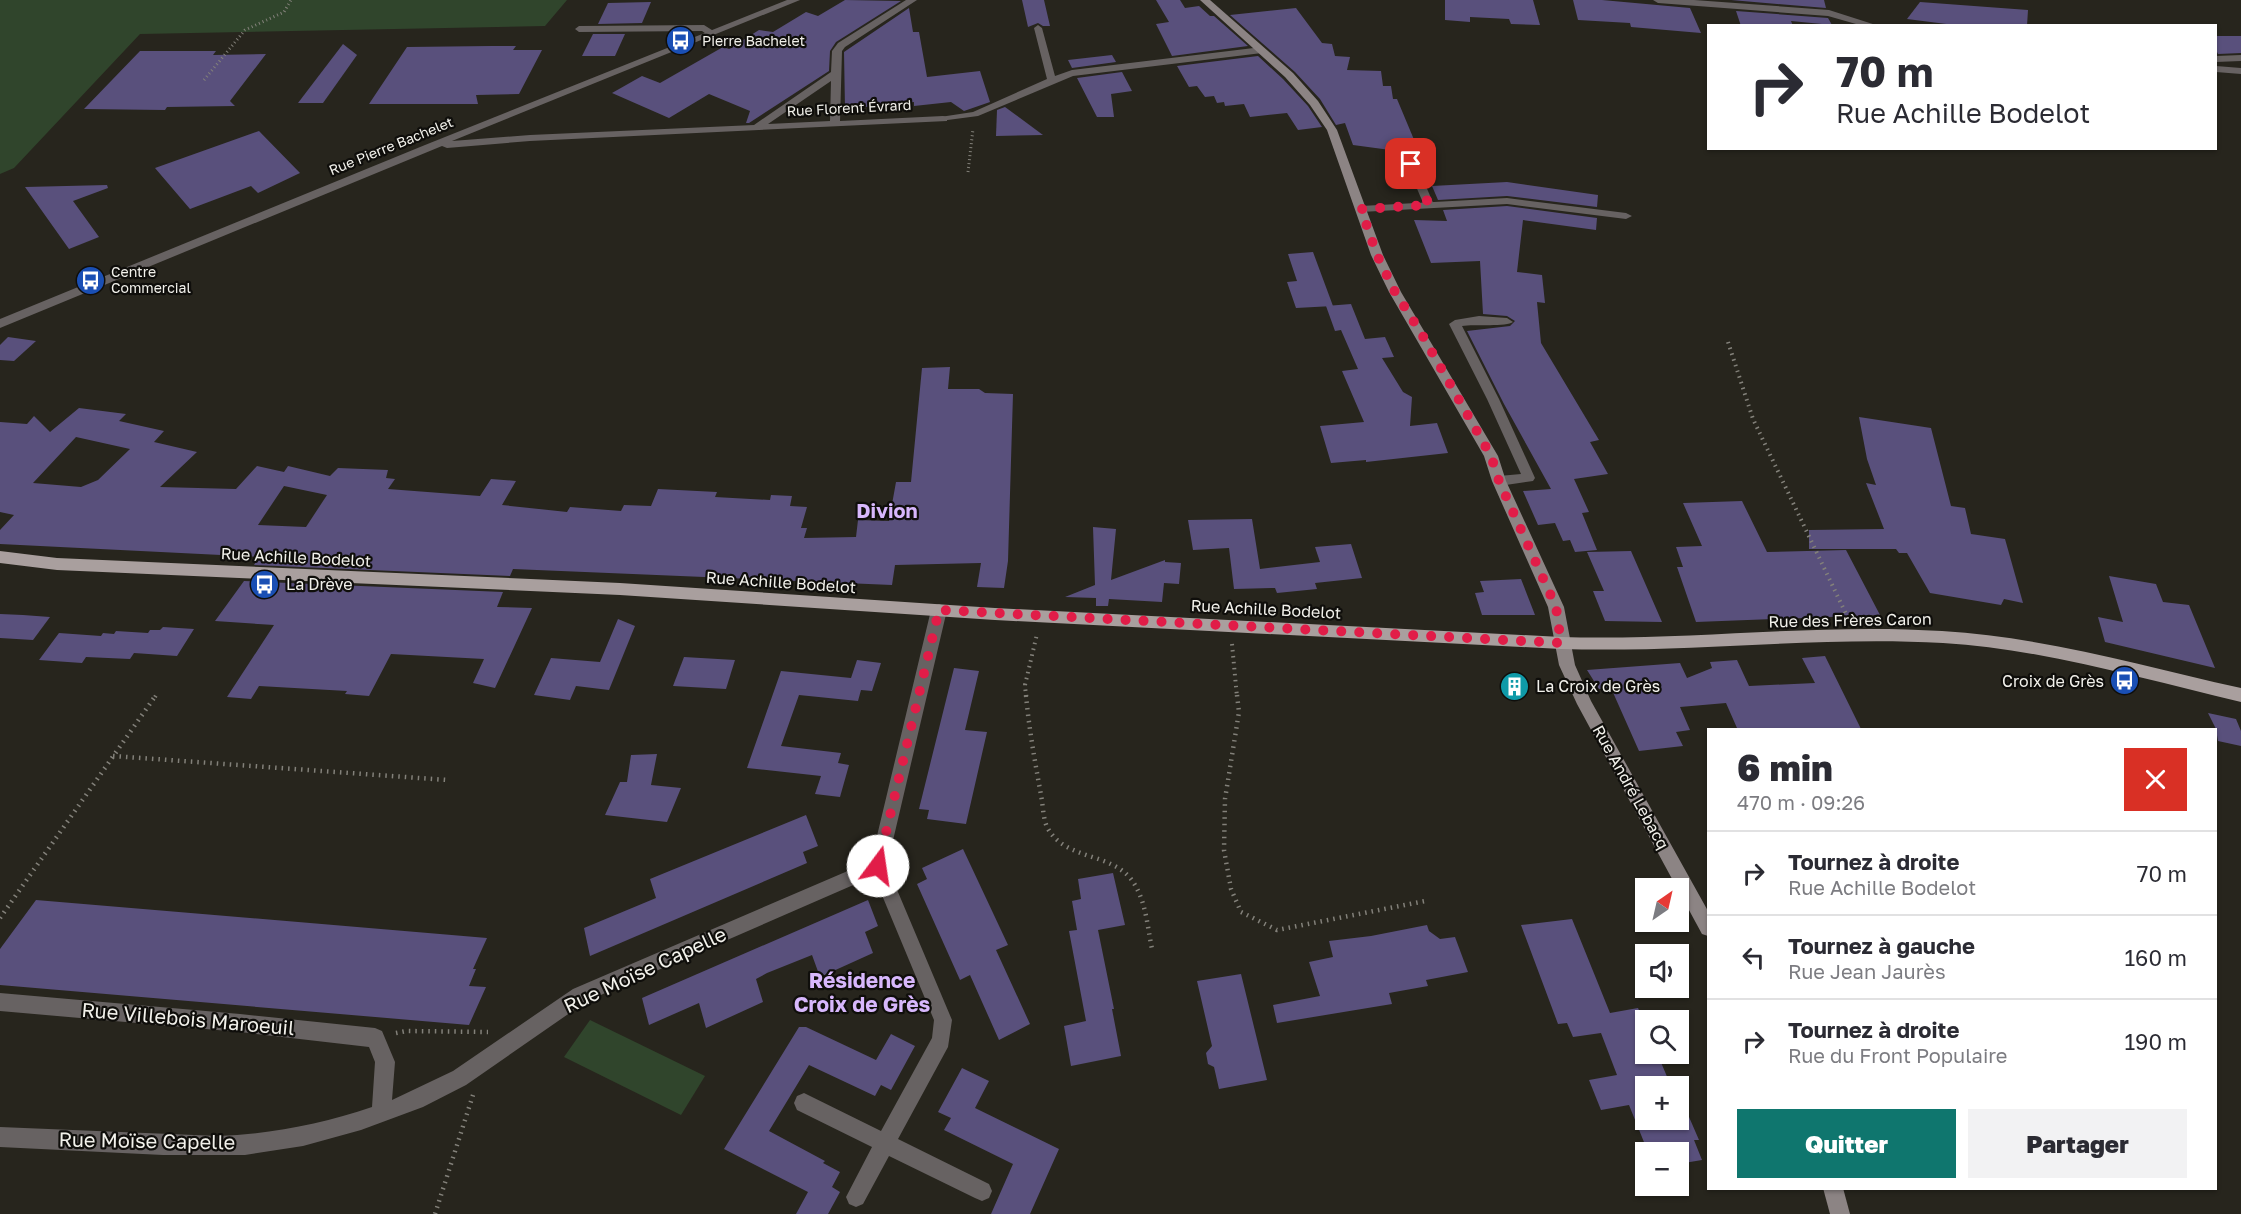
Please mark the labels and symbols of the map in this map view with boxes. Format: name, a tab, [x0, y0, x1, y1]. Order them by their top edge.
bus stop icon: Pierre Bachelet	[665, 25, 697, 57]
place label: Pierre Bachelet	[702, 32, 805, 49]
street label: Rue Florent Évrard	[786, 96, 912, 119]
street label: Rue Pierre Bachelet	[326, 113, 455, 178]
pin	[1385, 138, 1436, 189]
place label: Centre Commercial	[111, 263, 191, 296]
bus stop icon: Centre Commercial	[74, 264, 106, 296]
district label: Divion	[856, 498, 918, 522]
street label: Rue Achille Bodelot	[220, 543, 372, 571]
street label: Rue Achille Bodelot	[705, 567, 857, 597]
bus stop icon: La Drève	[249, 568, 281, 600]
place label: La Drève	[286, 574, 352, 594]
street label: Rue Achille Bodelot	[1190, 595, 1342, 623]
street label: Rue des Frères Caron	[1768, 609, 1932, 631]
bus stop icon: Croix de Grès	[2109, 665, 2141, 697]
building icon: La Croix de Grès	[1499, 670, 1531, 702]
place label: Croix de Grès	[2002, 671, 2104, 691]
place label: La Croix de Grès	[1536, 676, 1660, 696]
street label: Rue André Lebacq	[1589, 721, 1673, 853]
position arrow	[846, 834, 910, 898]
north arrow	[1635, 878, 1689, 932]
street label: Rue Moïse Capelle	[559, 921, 730, 1017]
district label: Résidence Croix de Grès	[794, 967, 931, 1017]
street label: Rue Villebois Maroeuil	[81, 997, 296, 1039]
street label: Rue Moïse Capelle	[58, 1126, 236, 1154]

